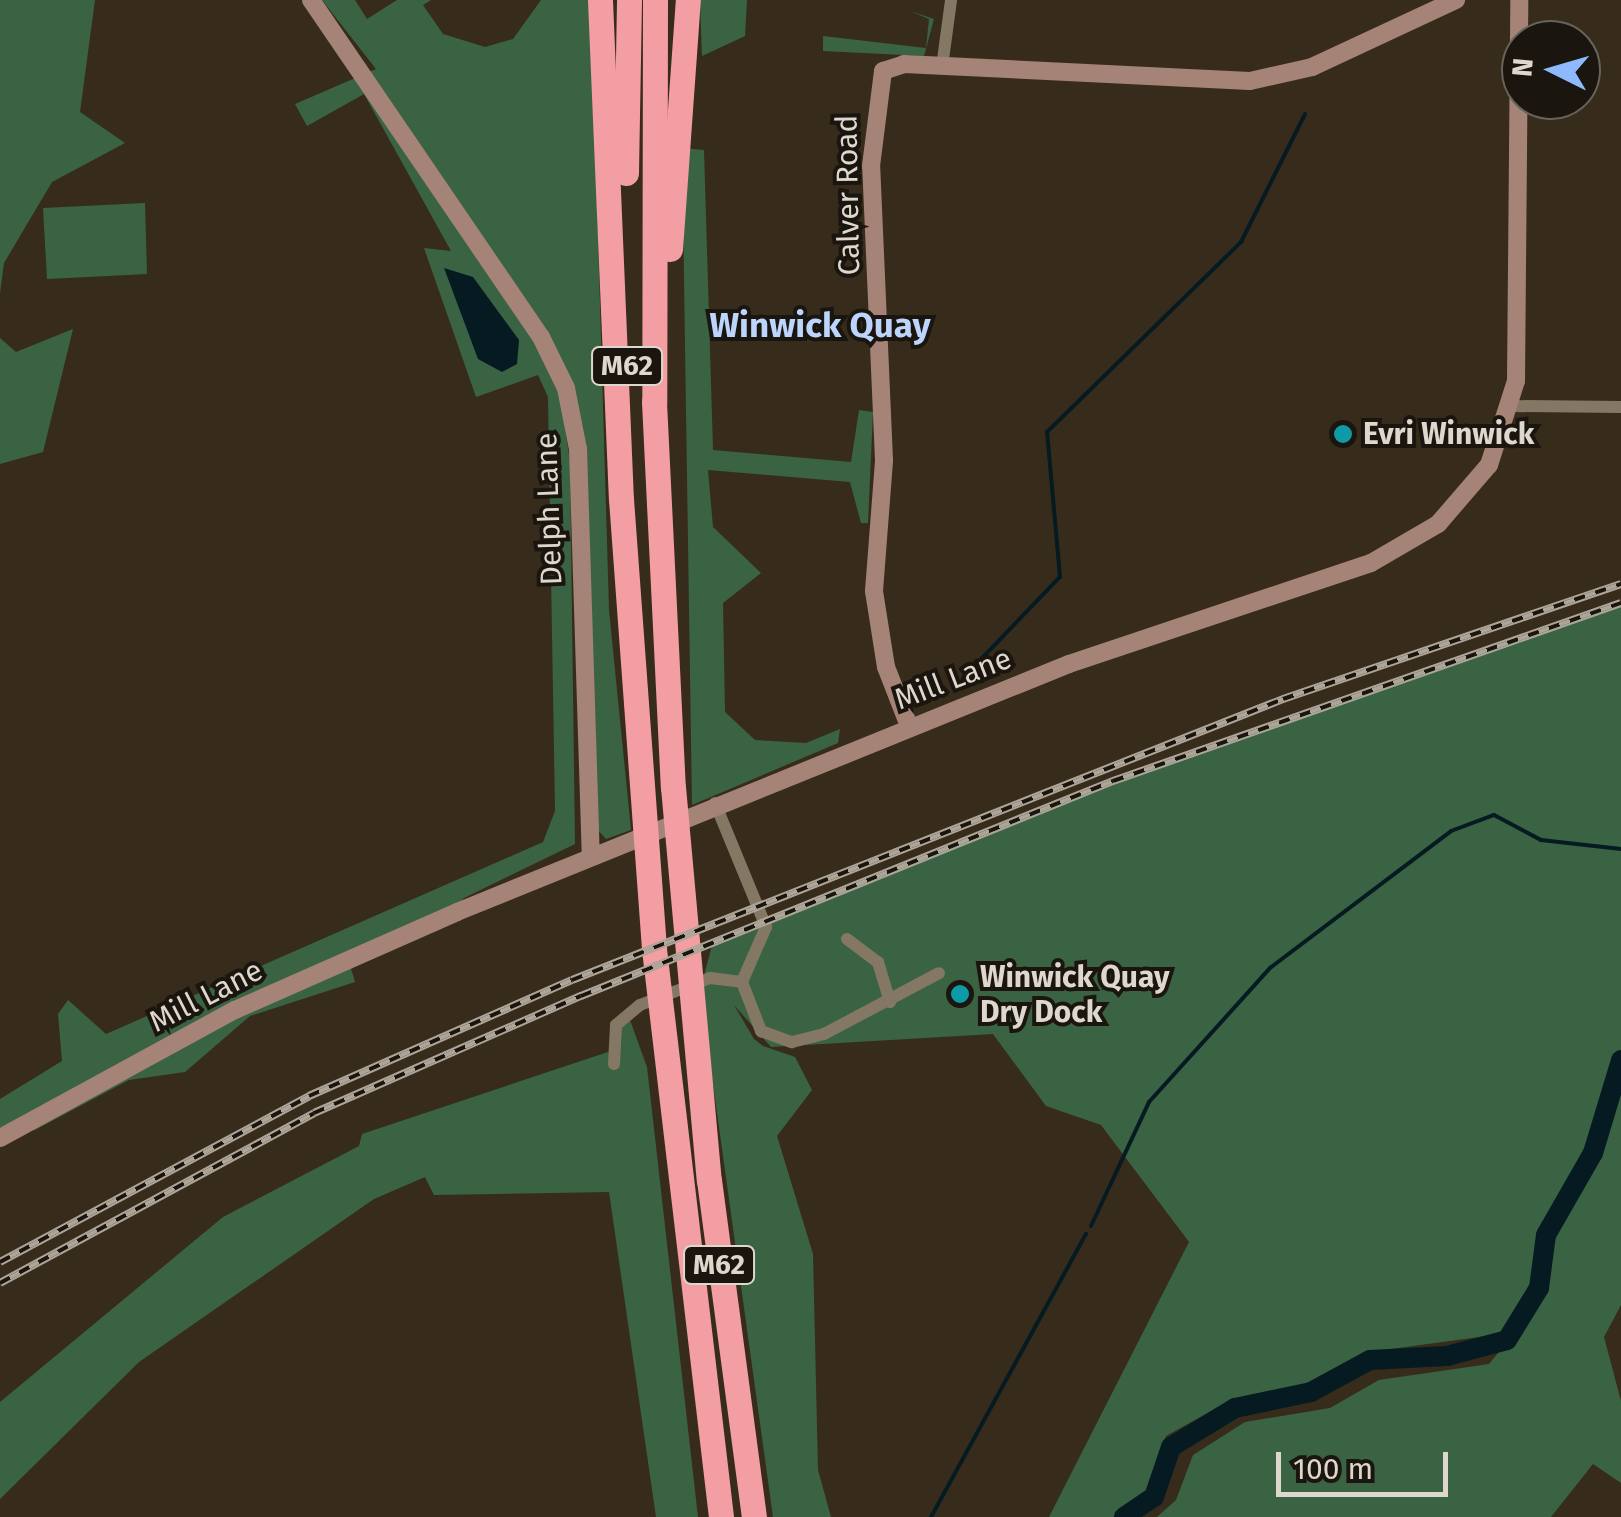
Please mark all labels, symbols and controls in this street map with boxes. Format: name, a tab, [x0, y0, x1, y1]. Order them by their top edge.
north arrow	[1501, 20, 1601, 120]
text: N	[1505, 57, 1540, 78]
street label: Calver Road	[829, 114, 867, 276]
district label: Winwick Quay	[709, 304, 931, 346]
road number: M62	[590, 343, 664, 389]
place label: Evri Winwick	[1363, 416, 1534, 452]
marker: Evri Winwick	[1332, 423, 1354, 445]
street label: Delph Lane	[528, 432, 570, 586]
street label: Mill Lane	[889, 640, 1017, 718]
street label: Mill Lane	[143, 952, 269, 1040]
place label: Winwick Quay Dry Dock	[980, 959, 1170, 1030]
marker: Winwick Quay Dry Dock	[949, 983, 971, 1005]
road number: M62	[682, 1242, 756, 1288]
scale bar	[1281, 1432, 1454, 1494]
text: 100 m	[1293, 1451, 1373, 1487]

